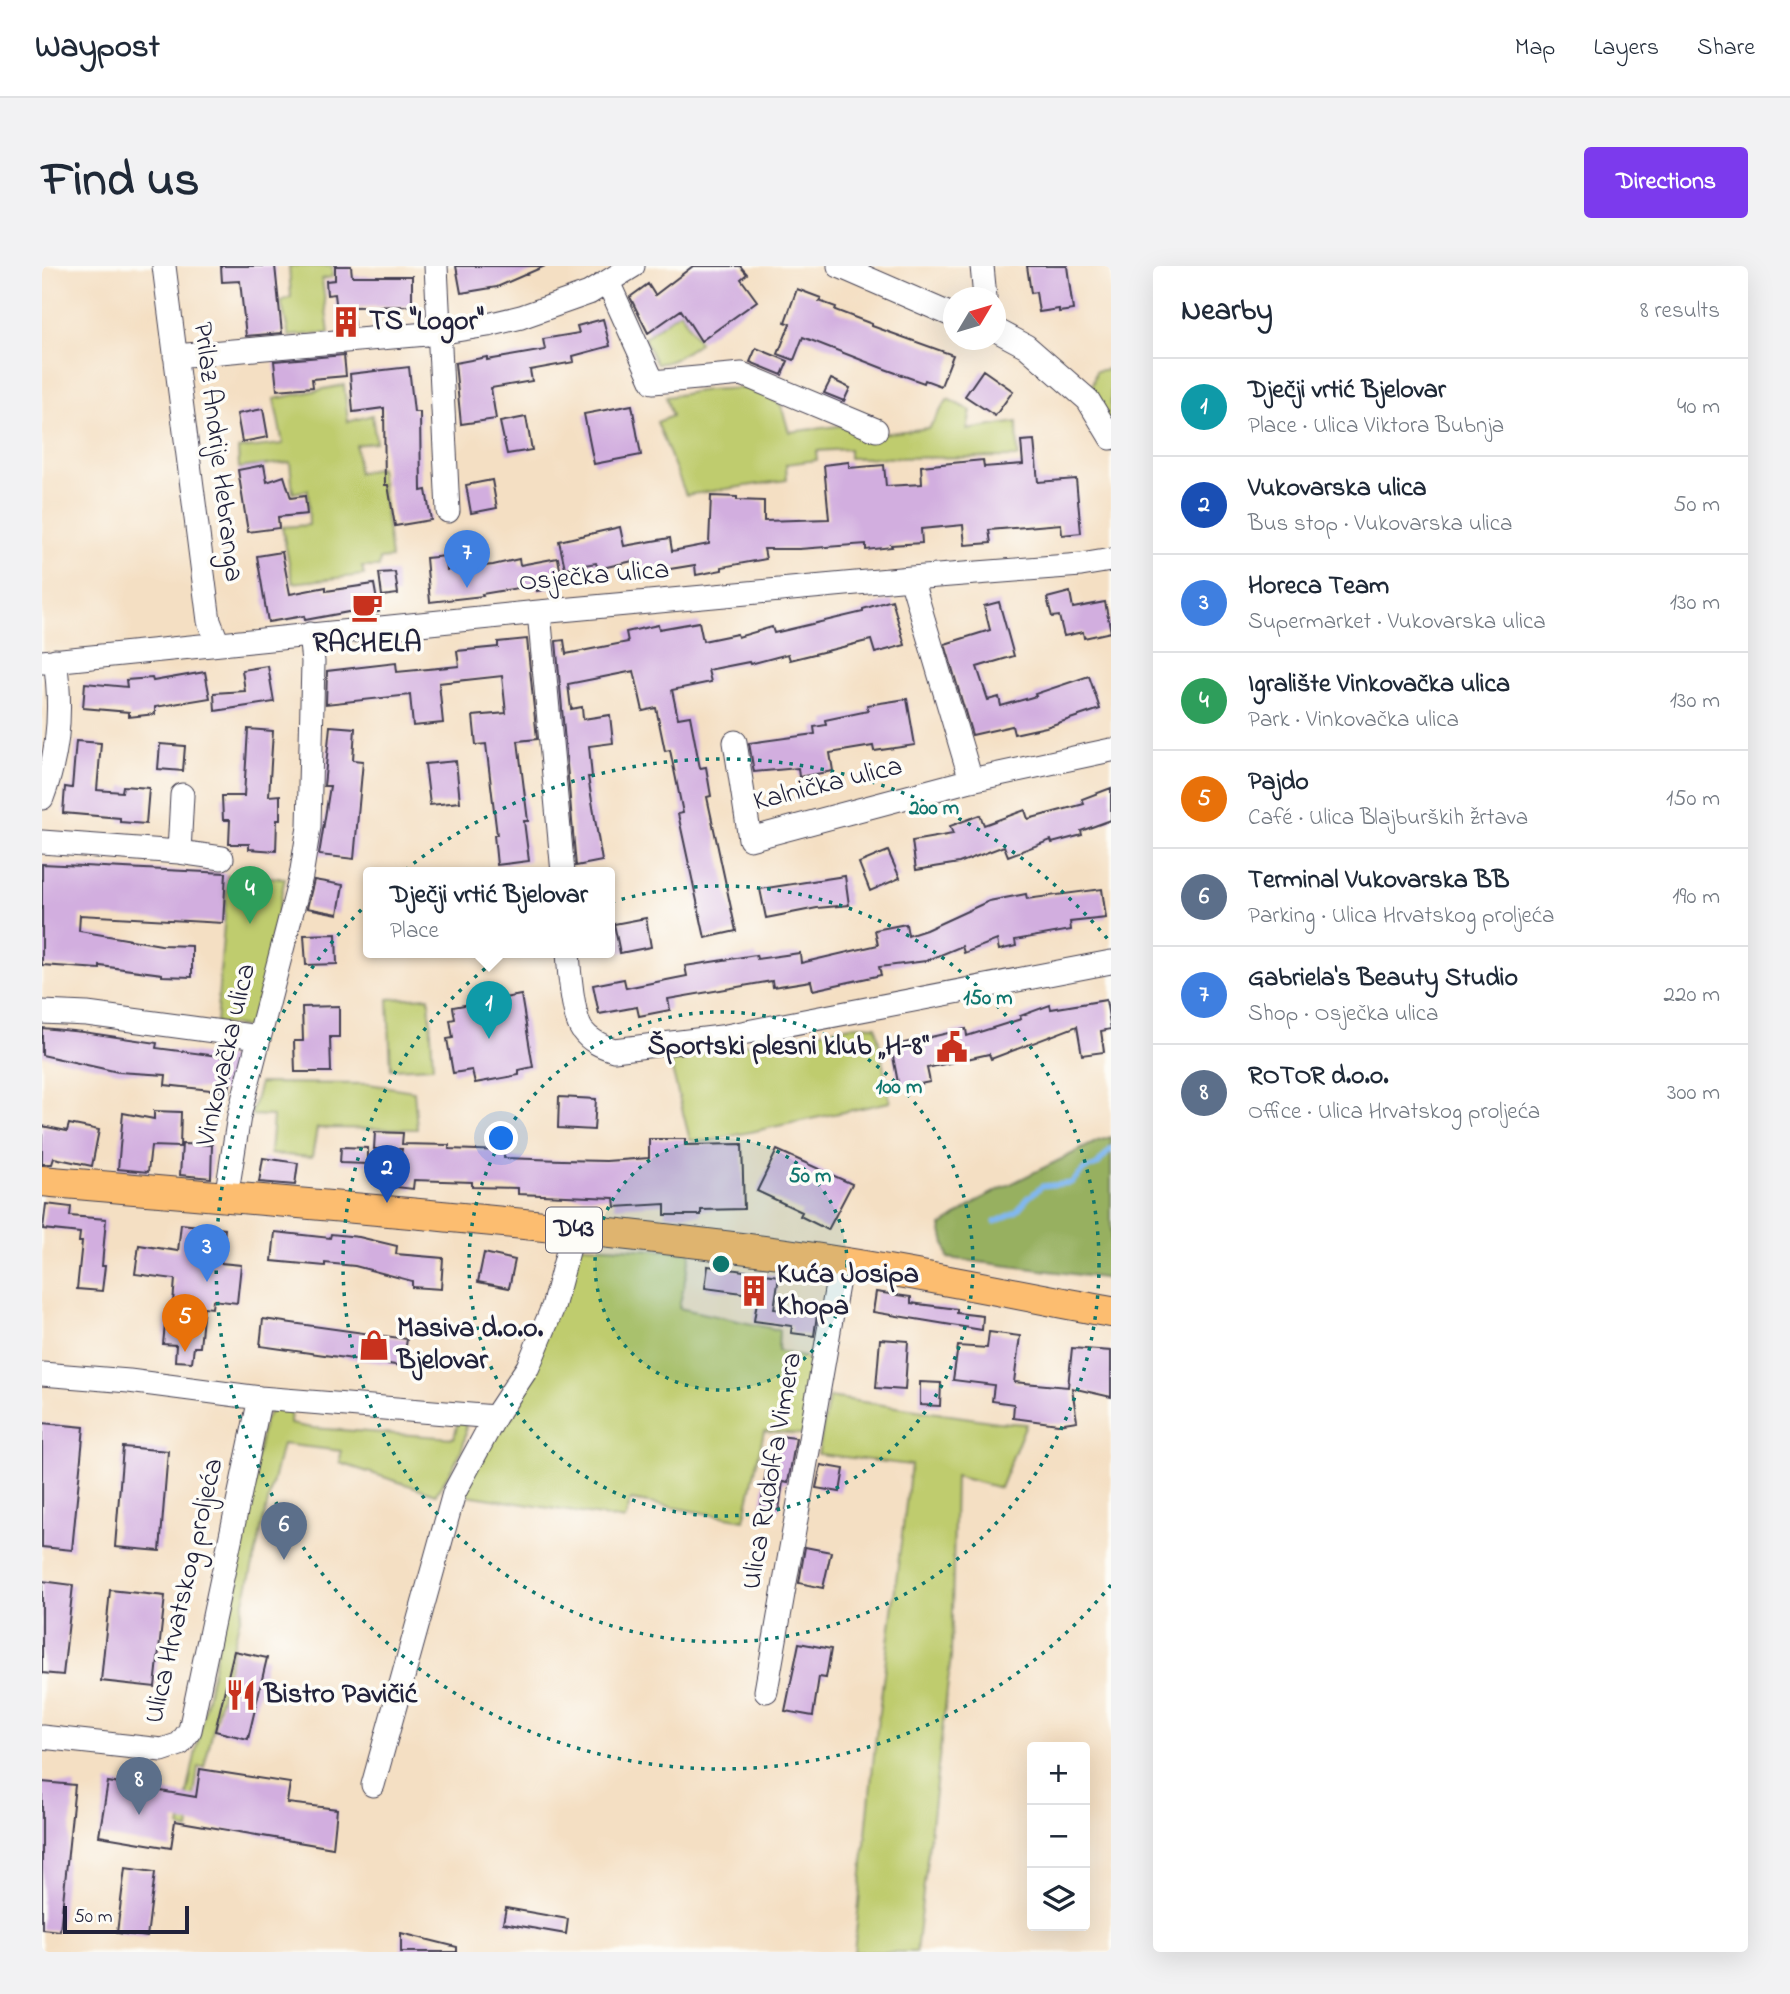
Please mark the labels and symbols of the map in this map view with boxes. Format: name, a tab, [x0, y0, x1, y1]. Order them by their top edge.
north arrow	[943, 287, 1006, 350]
place label: TS "Logor"	[369, 302, 484, 344]
building icon: TS "Logor"	[329, 305, 363, 339]
street label: Prilaz Andrije Hebranga	[181, 320, 253, 584]
pin: 7	[444, 530, 490, 588]
street label: Osječka ulica	[517, 550, 671, 604]
cafe icon: RACHELA	[350, 590, 384, 624]
place label: RACHELA	[313, 624, 421, 665]
street label: Kalnička ulica	[749, 747, 907, 823]
text: 200 m	[908, 794, 959, 824]
pin: 4	[227, 866, 273, 924]
street label: Vinkovačka ulica	[186, 960, 268, 1151]
pin: 1	[466, 981, 512, 1039]
text: 150 m	[963, 984, 1013, 1014]
place label: Športski plesni klub „H-8“	[648, 1027, 929, 1068]
public building icon: Športski plesni klub „H-8“	[935, 1030, 969, 1064]
text: 100 m	[876, 1073, 922, 1103]
your location	[484, 1121, 518, 1155]
pin: 2	[364, 1145, 410, 1203]
text: 50 m	[789, 1162, 831, 1192]
road number: D43	[546, 1208, 602, 1253]
pin: 3	[184, 1224, 230, 1282]
centre of rings	[709, 1252, 733, 1276]
place label: Kuća Josipa Khopa	[777, 1255, 919, 1328]
building icon: Kuća Josipa Khopa	[737, 1274, 771, 1308]
pin: 5	[162, 1294, 208, 1352]
place label: Masiva d.o.o. Bjelovar	[395, 1309, 544, 1382]
shop icon: Masiva d.o.o. Bjelovar	[357, 1328, 391, 1362]
street label: Ulica Rudolfa Vimera	[732, 1349, 814, 1593]
street label: Ulica Hrvatskog proljeća	[135, 1454, 235, 1728]
pin: 6	[261, 1502, 307, 1560]
place label: Bistro Pavičić	[262, 1675, 418, 1716]
restaurant icon: Bistro Pavičić	[224, 1678, 258, 1712]
pin: 8	[116, 1757, 162, 1815]
scale bar	[63, 1903, 189, 1935]

